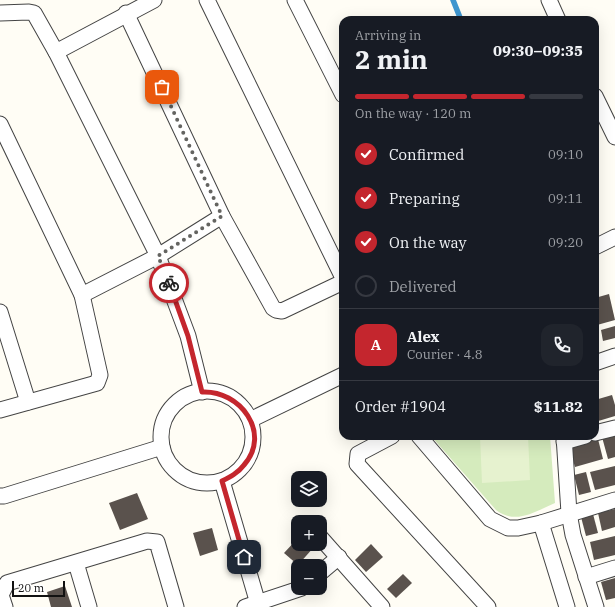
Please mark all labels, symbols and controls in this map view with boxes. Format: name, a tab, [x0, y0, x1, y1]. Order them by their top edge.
text: Arriving in	[355, 27, 421, 44]
text: 09:30–09:35	[493, 41, 583, 60]
text: 2 min	[355, 42, 428, 76]
pin	[145, 70, 179, 104]
icon: bag	[151, 76, 173, 98]
text: On the way · 120 m	[355, 105, 471, 122]
icon: check	[355, 143, 377, 165]
text: Confirmed	[389, 145, 464, 164]
text: 09:10	[548, 146, 583, 163]
icon: check	[355, 187, 377, 209]
text: Preparing	[389, 189, 460, 208]
text: 09:11	[548, 190, 583, 207]
icon: check	[355, 231, 377, 253]
text: On the way	[389, 233, 467, 252]
text: 09:20	[548, 234, 583, 251]
courier	[149, 263, 189, 303]
icon: bike	[158, 272, 180, 294]
text: Delivered	[389, 277, 457, 296]
button: phone	[541, 324, 583, 366]
text: Alex	[407, 327, 439, 346]
text: A	[371, 335, 381, 354]
text: Courier · 4.8	[407, 346, 483, 363]
text: Order #1904	[355, 397, 446, 416]
text: $11.82	[534, 397, 583, 416]
map controls	[291, 471, 327, 595]
button: layers	[291, 471, 327, 507]
button: +	[291, 515, 327, 551]
pin	[227, 540, 261, 574]
icon: home	[233, 546, 255, 568]
button: −	[291, 559, 327, 595]
scale bar	[12, 579, 65, 598]
text: 20 m	[18, 581, 44, 595]

